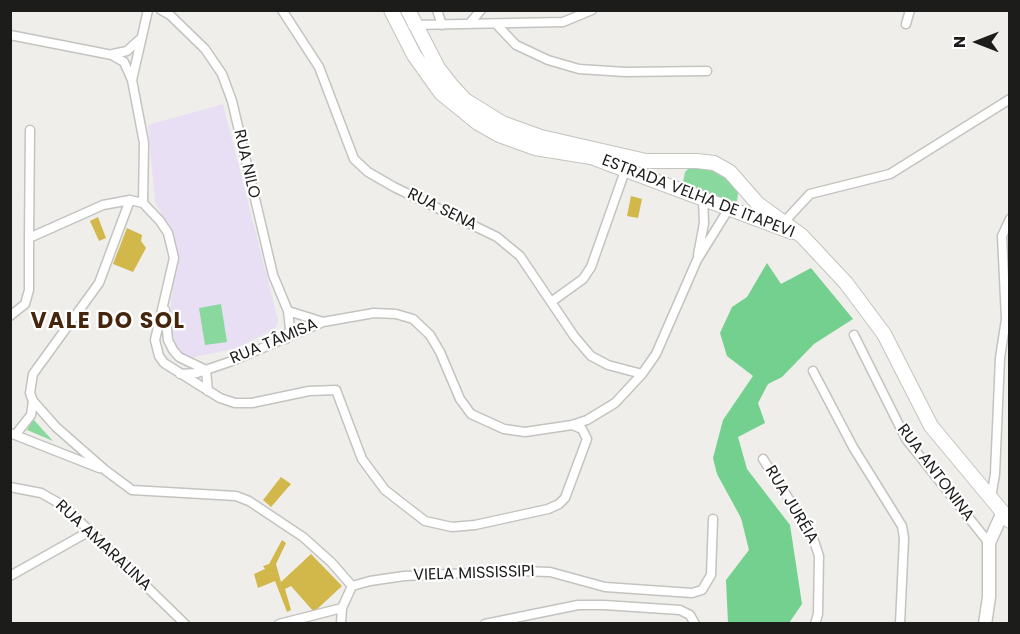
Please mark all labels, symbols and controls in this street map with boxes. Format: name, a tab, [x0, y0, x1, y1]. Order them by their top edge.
north arrow	[948, 12, 1008, 72]
text: N	[948, 36, 971, 48]
street label: RUA NILO	[229, 128, 263, 200]
street label: ESTRADA VELHA DE ITAPEVI	[599, 151, 797, 243]
street label: RUA SENA	[404, 185, 480, 235]
district label: VALE DO SOL	[30, 309, 186, 335]
street label: RUA TÂMISA	[227, 315, 321, 369]
street label: RUA ANTONINA	[892, 421, 978, 525]
street label: RUA JURÉIA	[760, 463, 822, 547]
street label: RUA AMARALINA	[51, 497, 155, 595]
street label: VIELA MISSISSIPI	[413, 562, 535, 586]

